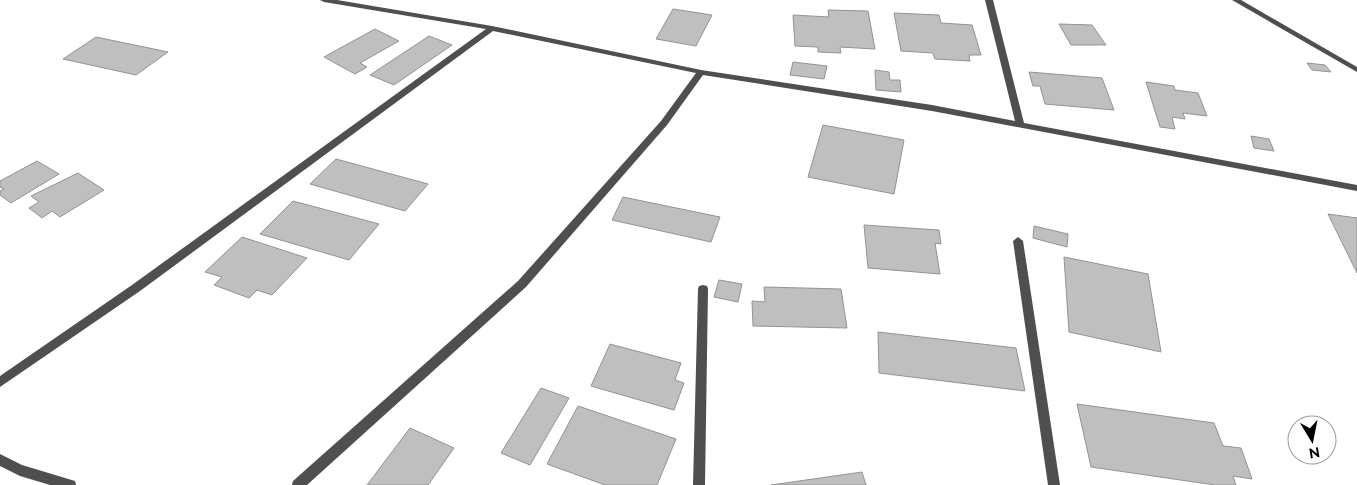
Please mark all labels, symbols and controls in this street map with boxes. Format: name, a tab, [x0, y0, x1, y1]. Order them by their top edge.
north arrow	[1287, 415, 1337, 465]
text: N	[1308, 444, 1321, 462]

